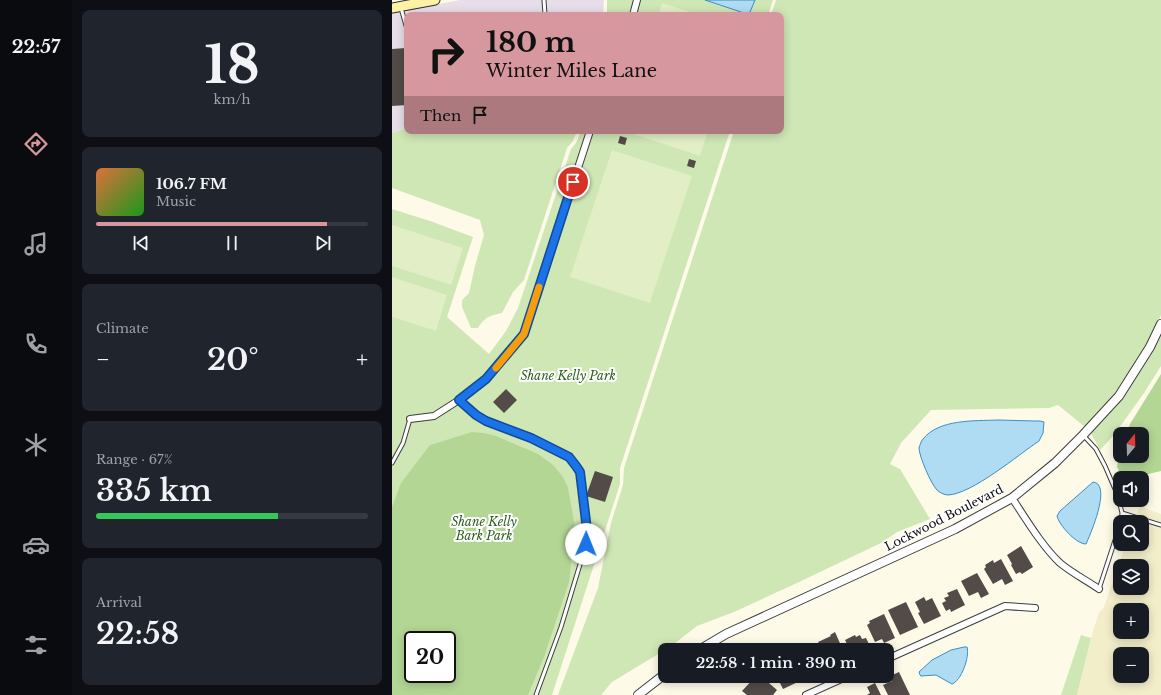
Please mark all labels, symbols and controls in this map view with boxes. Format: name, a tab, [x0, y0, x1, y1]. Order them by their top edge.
text: 180 m	[486, 25, 576, 60]
icon: right	[420, 28, 472, 80]
text: 18	[204, 33, 260, 97]
text: 22:57	[12, 36, 60, 58]
text: Winter Miles Lane	[486, 60, 657, 82]
text: km/h	[214, 91, 250, 108]
icon: arrive	[469, 104, 491, 126]
text: Then	[420, 106, 461, 125]
icon: directions	[22, 130, 50, 158]
pin	[556, 165, 590, 199]
icon: arrive	[562, 171, 584, 193]
text: 106.7 FM	[156, 174, 227, 193]
text: Music	[156, 193, 196, 210]
icon: music	[22, 230, 50, 258]
icon: previous	[130, 232, 152, 254]
icon: pause	[221, 232, 243, 254]
icon: next	[312, 232, 334, 254]
text: Climate	[96, 320, 149, 337]
icon: phone	[22, 330, 50, 358]
text: 20°	[207, 341, 259, 378]
text: −	[96, 346, 110, 373]
text: +	[356, 346, 368, 373]
park label: Shane Kelly Park	[520, 368, 616, 383]
north arrow	[1113, 427, 1149, 463]
map controls	[1113, 427, 1149, 683]
icon: climate	[22, 431, 50, 459]
text: Range · 67%	[96, 451, 172, 468]
button: sound	[1113, 471, 1149, 507]
text: 335 km	[96, 472, 212, 509]
street label: Lockwood Boulevard	[882, 481, 1006, 554]
park label: Shane Kelly Bark Park	[451, 514, 518, 543]
button: search	[1113, 515, 1149, 551]
position arrow	[565, 523, 607, 565]
icon: car	[22, 531, 50, 559]
button: layers	[1113, 559, 1149, 595]
text: Arrival	[96, 594, 142, 611]
button: +	[1113, 603, 1149, 639]
text: 22:58	[96, 615, 179, 652]
icon: filters	[22, 631, 50, 659]
speed limit sign: 20	[404, 631, 456, 683]
button: −	[1113, 647, 1149, 683]
text: 22:58 · 1 min · 390 m	[696, 653, 856, 672]

